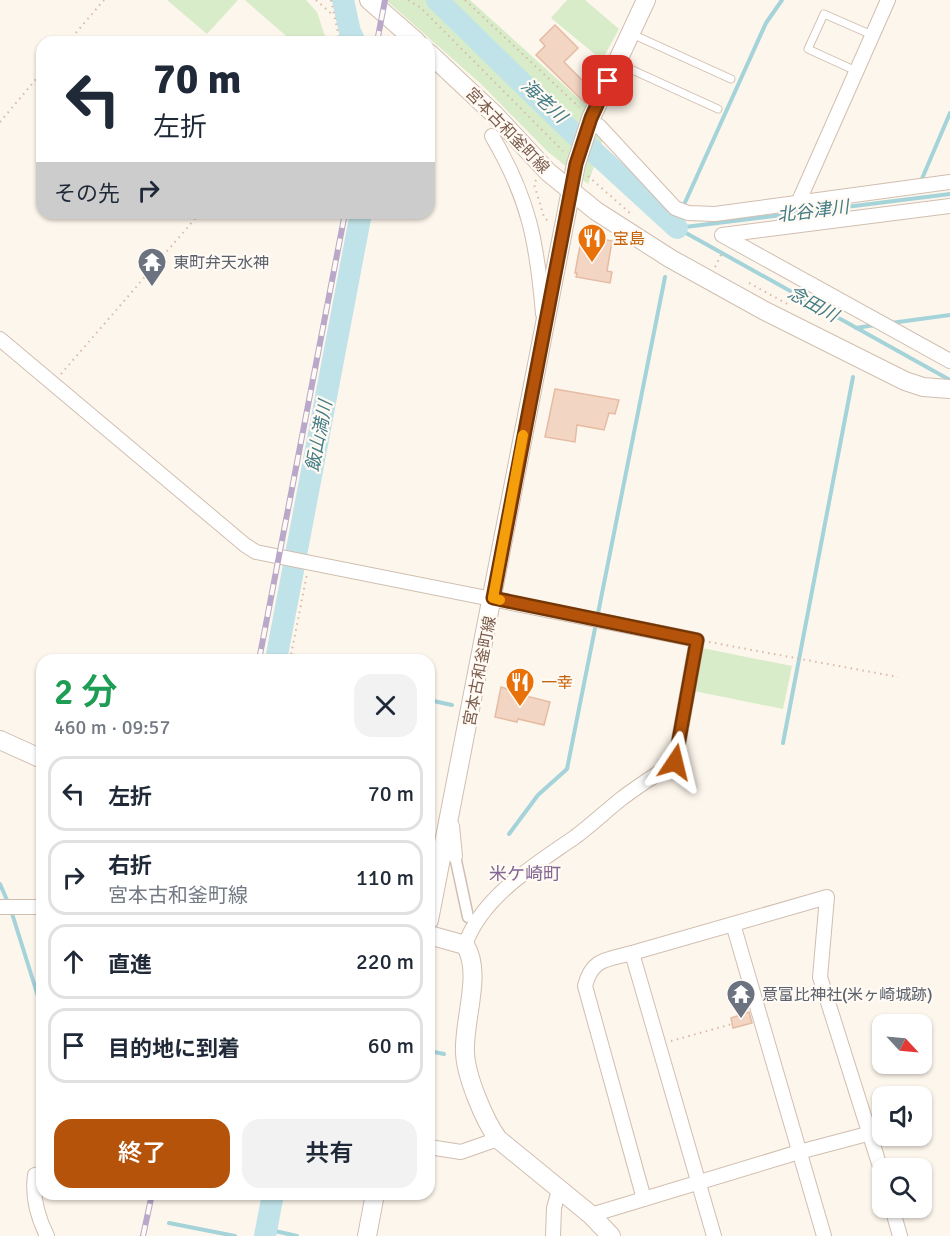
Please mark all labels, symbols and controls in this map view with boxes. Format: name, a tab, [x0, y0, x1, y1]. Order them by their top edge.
text: 70 m	[153, 54, 242, 105]
pin	[582, 55, 633, 106]
icon: left	[54, 60, 132, 138]
icon: arrive	[591, 64, 624, 97]
water label: 海老川	[517, 75, 573, 129]
street label: 宮本古和釜町線	[461, 83, 553, 178]
text: 左折	[153, 111, 207, 144]
icon: right	[132, 174, 165, 207]
text: その先	[54, 180, 120, 207]
water label: 北谷津川	[776, 195, 852, 226]
restaurant icon: 宝島	[576, 222, 608, 264]
place label: 宝島	[613, 229, 645, 249]
temple icon: 東町弁天水神	[136, 246, 168, 288]
place label: 東町弁天水神	[173, 253, 269, 273]
water label: 念田川	[784, 281, 844, 328]
water label: 飯山満川	[301, 397, 337, 473]
street label: 宮本古和釜町線	[459, 614, 500, 728]
restaurant icon: 一幸	[504, 666, 536, 708]
text: 2 分	[54, 670, 117, 715]
place label: 一幸	[541, 673, 573, 693]
button: close	[354, 674, 417, 737]
text: 460 m · 09:57	[54, 715, 170, 740]
position arrow	[643, 730, 707, 794]
icon: left	[57, 777, 90, 810]
text: 70 m	[368, 780, 414, 807]
text: 左折	[108, 783, 152, 810]
text: 右折	[108, 852, 152, 879]
icon: right	[57, 861, 90, 894]
district label: 米ケ崎町	[489, 863, 561, 885]
text: 110 m	[356, 864, 414, 891]
text: 宮本古和釜町線	[108, 883, 248, 908]
icon: ahead	[57, 945, 90, 978]
text: 220 m	[356, 948, 414, 975]
text: 直進	[108, 951, 152, 978]
temple icon: 意富比神社(米ヶ崎城跡)	[725, 978, 757, 1020]
place label: 意富比神社(米ヶ崎城跡)	[762, 985, 933, 1005]
north arrow	[872, 1014, 932, 1074]
map controls	[872, 1014, 932, 1218]
icon: arrive	[57, 1029, 90, 1062]
text: 60 m	[368, 1032, 414, 1059]
text: 目的地に到着	[108, 1035, 240, 1062]
button: sound	[872, 1086, 932, 1146]
button: 終了	[54, 1119, 230, 1188]
button: 共有	[242, 1119, 417, 1188]
button: search	[872, 1158, 932, 1218]

